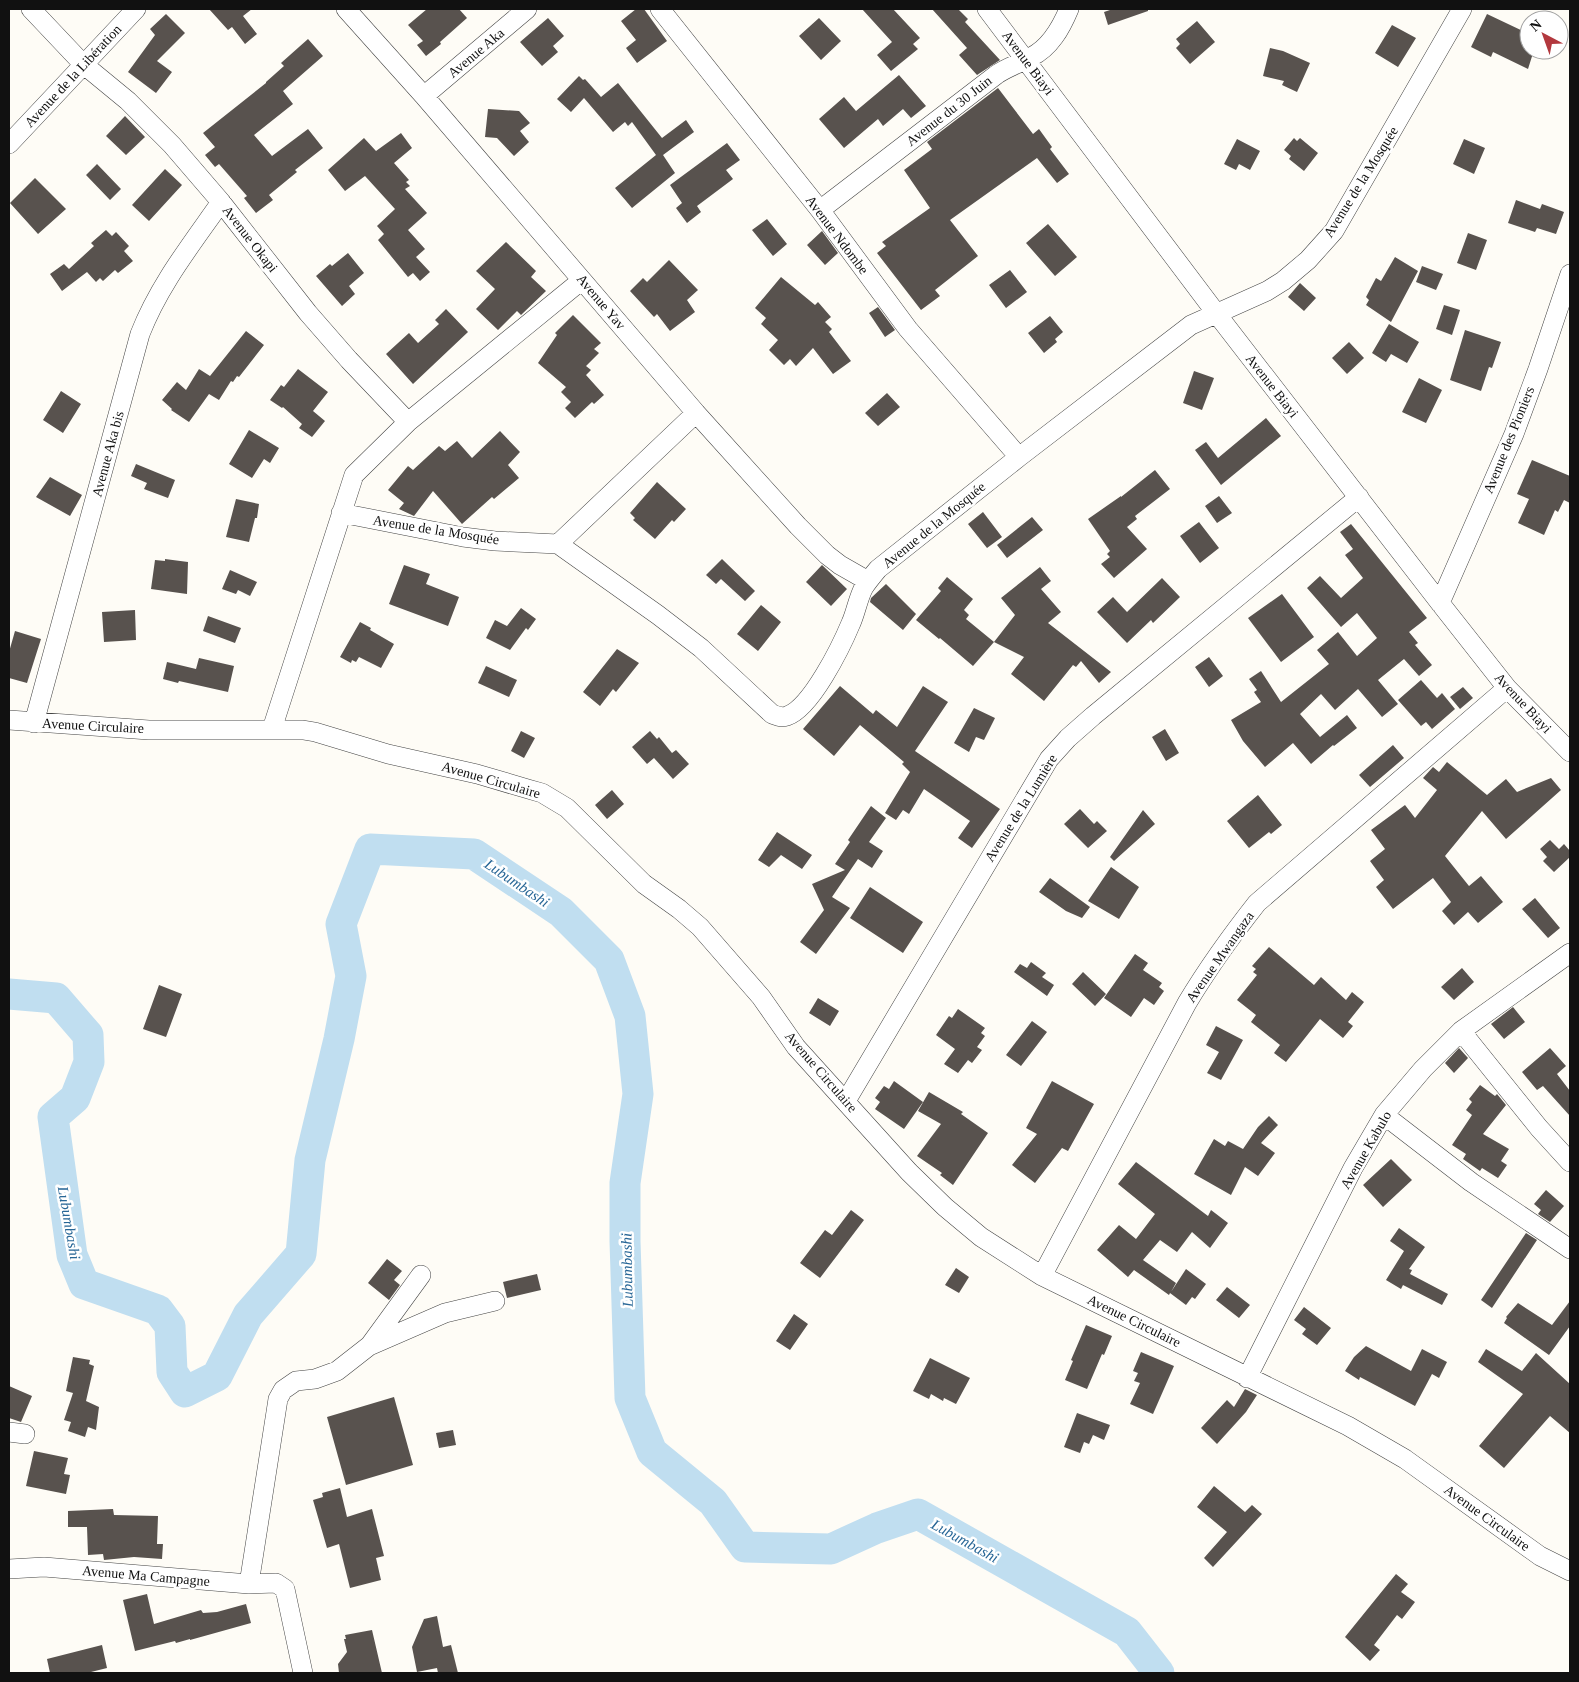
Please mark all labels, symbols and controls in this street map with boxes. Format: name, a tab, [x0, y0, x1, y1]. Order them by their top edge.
north arrow	[1519, 10, 1569, 60]
text: N	[1527, 17, 1545, 35]
street label: Avenue de la Libération	[22, 22, 124, 130]
street label: Avenue Aka	[445, 25, 508, 81]
street label: Avenue Biayi	[999, 28, 1057, 98]
street label: Avenue du 30 Juin	[903, 73, 995, 149]
street label: Avenue de la Mosquée	[1321, 124, 1401, 240]
street label: Avenue Ndombe	[803, 193, 871, 277]
street label: Avenue Okapi	[219, 203, 281, 275]
street label: Avenue Yav	[574, 271, 628, 333]
street label: Avenue Biayi	[1243, 351, 1301, 421]
street label: Avenue des Pioniers	[1481, 384, 1537, 496]
street label: Avenue Aka bis	[89, 409, 127, 499]
street label: Avenue de la Mosquée	[880, 479, 988, 571]
street label: Avenue de la Mosquée	[372, 513, 500, 547]
street label: Avenue Biayi	[1491, 670, 1555, 736]
street label: Avenue Circulaire	[42, 716, 144, 736]
street label: Avenue de la Lumière	[982, 752, 1060, 864]
street label: Avenue Circulaire	[440, 759, 542, 801]
water label: Lubumbashi	[481, 855, 552, 910]
street label: Avenue Mwangaza	[1183, 908, 1257, 1005]
street label: Avenue Circulaire	[782, 1029, 860, 1115]
street label: Avenue Kabulo	[1338, 1108, 1394, 1192]
water label: Lubumbashi	[55, 1184, 83, 1261]
water label: Lubumbashi	[618, 1233, 636, 1308]
street label: Avenue Circulaire	[1085, 1292, 1183, 1350]
street label: Avenue Circulaire	[1441, 1482, 1533, 1554]
water label: Lubumbashi	[928, 1516, 1001, 1566]
street label: Avenue Ma Campagne	[82, 1563, 210, 1589]

